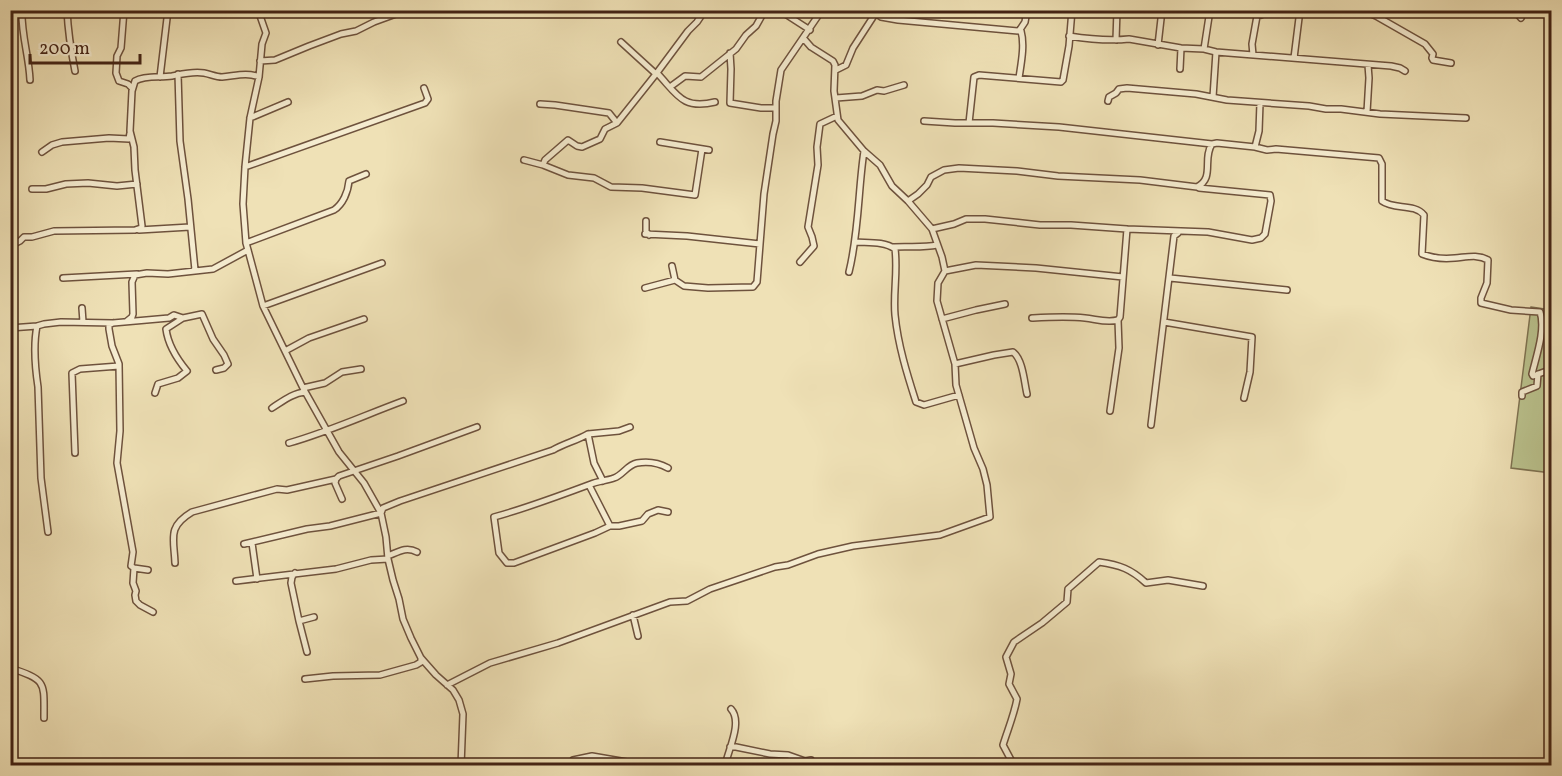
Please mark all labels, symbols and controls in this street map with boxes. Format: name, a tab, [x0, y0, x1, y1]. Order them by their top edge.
scale bar	[30, 27, 140, 65]
text: 200 m	[39, 37, 90, 62]

